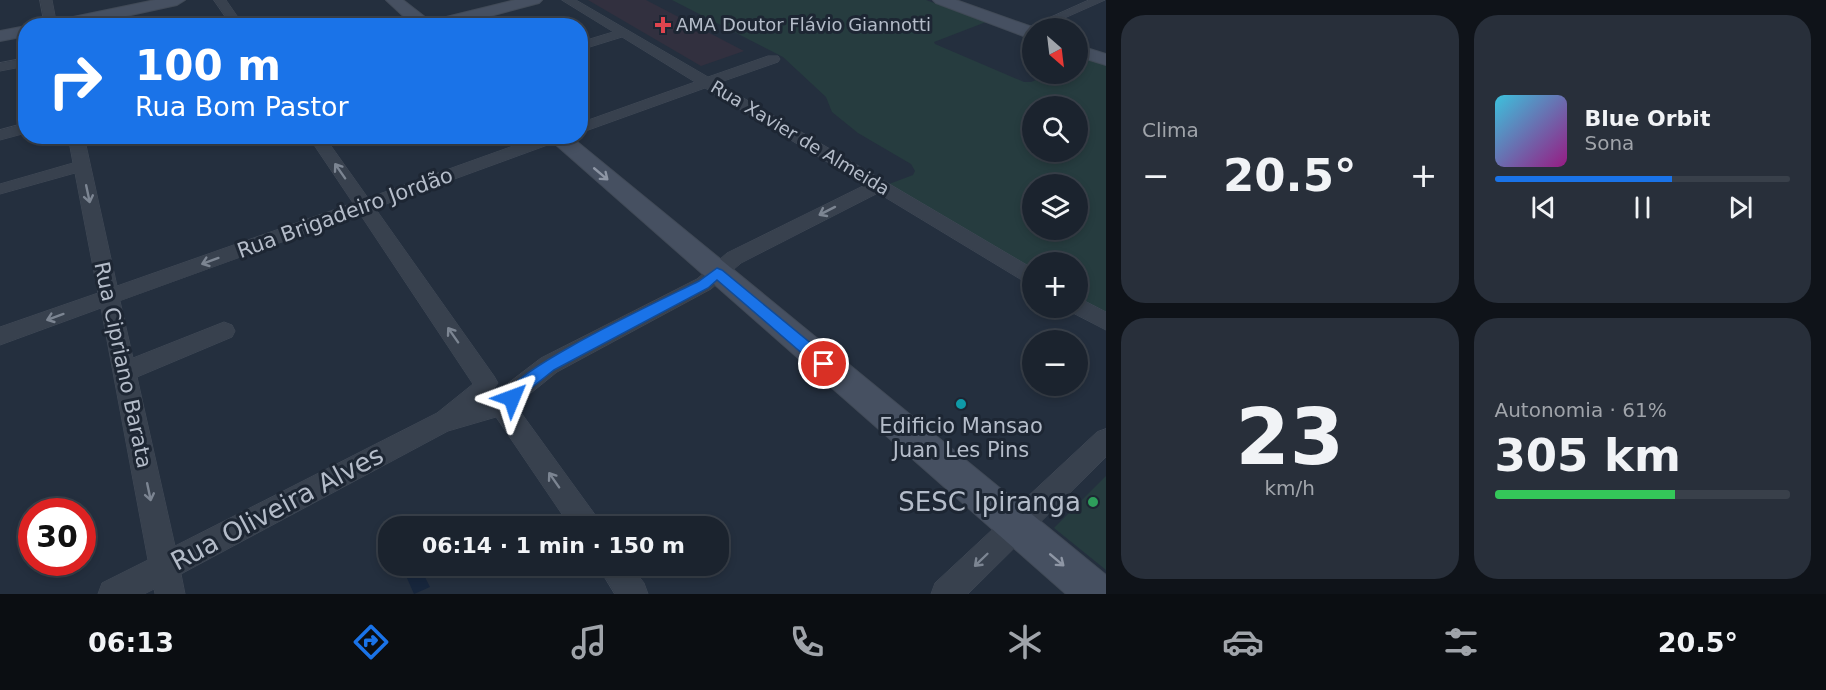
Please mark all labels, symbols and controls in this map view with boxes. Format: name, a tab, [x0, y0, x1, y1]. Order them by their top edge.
place label: AMA Doutor Flávio Giannotti	[676, 14, 931, 35]
marker: AMA Doutor Flávio Giannotti	[654, 16, 672, 34]
north arrow	[1022, 18, 1088, 84]
map controls	[1022, 18, 1088, 396]
text: 100 m	[135, 41, 281, 90]
icon: right	[36, 42, 114, 120]
street label: Rua Xavier de Almeida	[707, 76, 893, 199]
text: Rua Bom Pastor	[135, 91, 349, 122]
button: search	[1022, 96, 1088, 162]
text: Blue Orbit	[1585, 106, 1710, 131]
text: Clima	[1142, 118, 1199, 142]
text: Sona	[1585, 131, 1634, 155]
text: 20.5°	[1223, 149, 1357, 202]
text: −	[1142, 156, 1170, 195]
text: +	[1410, 156, 1438, 195]
street label: Rua Brigadeiro Jordão	[234, 163, 456, 263]
one-way arrow	[334, 164, 346, 180]
one-way arrow	[593, 167, 608, 181]
button: layers	[1022, 174, 1088, 240]
one-way arrow	[83, 184, 94, 203]
icon: previous	[1527, 191, 1560, 224]
icon: pause	[1626, 191, 1659, 224]
icon: next	[1724, 191, 1757, 224]
one-way arrow	[819, 206, 837, 217]
button: +	[1022, 252, 1088, 318]
one-way arrow	[201, 257, 220, 268]
street label: Rua Cipriano Barata	[89, 260, 157, 470]
one-way arrow	[46, 312, 64, 323]
one-way arrow	[447, 327, 459, 343]
button: −	[1022, 330, 1088, 396]
pin	[798, 338, 849, 389]
icon: arrive	[807, 347, 840, 380]
position arrow	[480, 366, 544, 430]
text: 23	[1235, 392, 1344, 482]
marker: Edificio Mansao Juan Les Pins	[954, 397, 968, 411]
text: Autonomia · 61%	[1495, 398, 1667, 422]
place label: Edificio Mansao Juan Les Pins	[879, 414, 1043, 462]
text: 305 km	[1495, 429, 1681, 482]
street label: Rua Oliveira Alves	[166, 439, 388, 577]
one-way arrow	[548, 472, 560, 489]
text: km/h	[1265, 476, 1315, 500]
one-way arrow	[144, 482, 155, 502]
place label: SESC Ipiranga	[898, 487, 1081, 517]
marker: SESC Ipiranga	[1086, 495, 1100, 509]
speed limit sign: 30	[18, 498, 96, 576]
text: 06:14 · 1 min · 150 m	[422, 533, 685, 558]
one-way arrow	[974, 553, 989, 567]
one-way arrow	[1049, 553, 1064, 567]
icon: directions	[350, 621, 392, 663]
icon: music	[568, 621, 610, 663]
icon: phone	[786, 621, 828, 663]
icon: climate	[1004, 621, 1046, 663]
icon: car	[1222, 621, 1264, 663]
icon: filters	[1440, 621, 1482, 663]
text: 06:13	[88, 627, 174, 658]
text: 20.5°	[1658, 627, 1738, 658]

